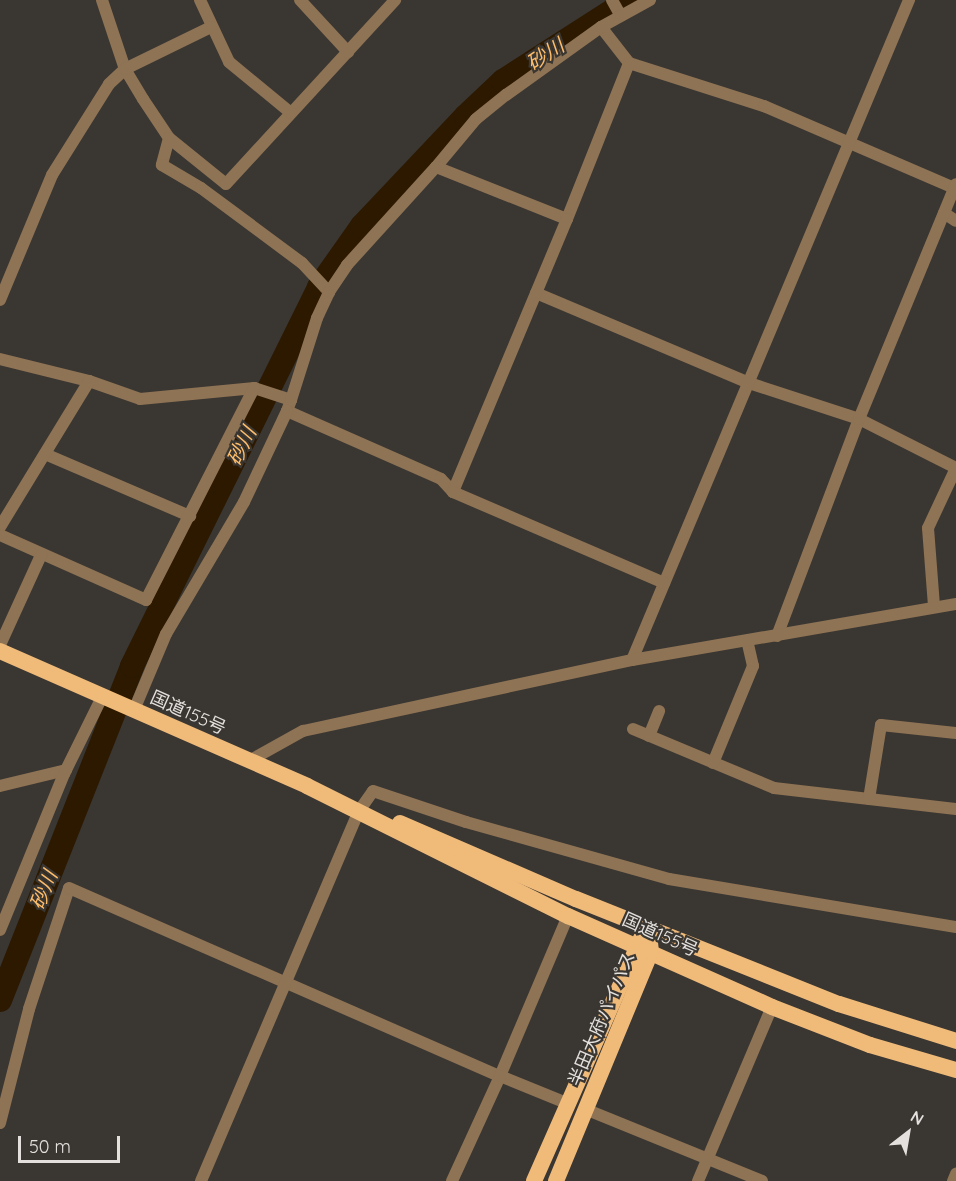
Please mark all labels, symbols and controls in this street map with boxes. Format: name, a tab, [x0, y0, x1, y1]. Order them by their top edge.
water label: 砂川	[522, 33, 568, 75]
water label: 砂川	[221, 423, 261, 469]
street label: 国道155号	[147, 687, 229, 739]
water label: 砂川	[24, 867, 62, 913]
street label: 国道155号	[619, 909, 701, 961]
street label: 半田大府パイパス	[564, 949, 640, 1089]
north arrow	[878, 1103, 938, 1163]
text: N	[907, 1106, 927, 1129]
scale bar	[21, 1124, 123, 1162]
text: 50 m	[29, 1135, 71, 1158]

